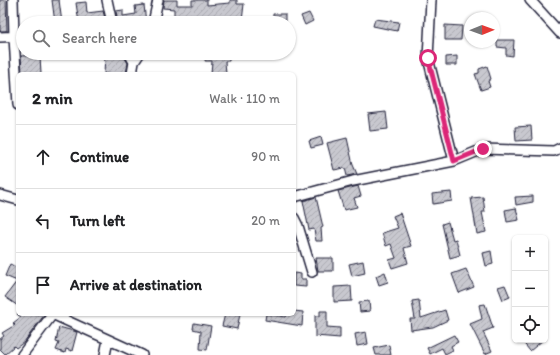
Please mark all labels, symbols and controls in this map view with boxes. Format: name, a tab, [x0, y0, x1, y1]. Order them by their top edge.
north arrow	[464, 12, 500, 48]
search box	[16, 16, 296, 60]
icon: search	[30, 27, 52, 49]
text: Search here	[62, 29, 137, 47]
route start	[419, 49, 437, 67]
text: 2 min	[32, 88, 72, 108]
text: Walk · 110 m	[209, 91, 280, 106]
route end	[474, 140, 492, 158]
icon: ahead	[32, 146, 54, 168]
text: Continue	[70, 148, 129, 166]
text: 90 m	[251, 149, 280, 164]
icon: left	[32, 210, 54, 232]
text: Turn left	[70, 212, 125, 230]
text: 20 m	[251, 213, 280, 228]
map controls	[512, 235, 548, 343]
button: +	[512, 235, 548, 271]
button: −	[512, 271, 548, 307]
icon: arrive	[32, 274, 54, 296]
text: Arrive at destination	[70, 276, 202, 294]
button: locate	[512, 307, 548, 343]

